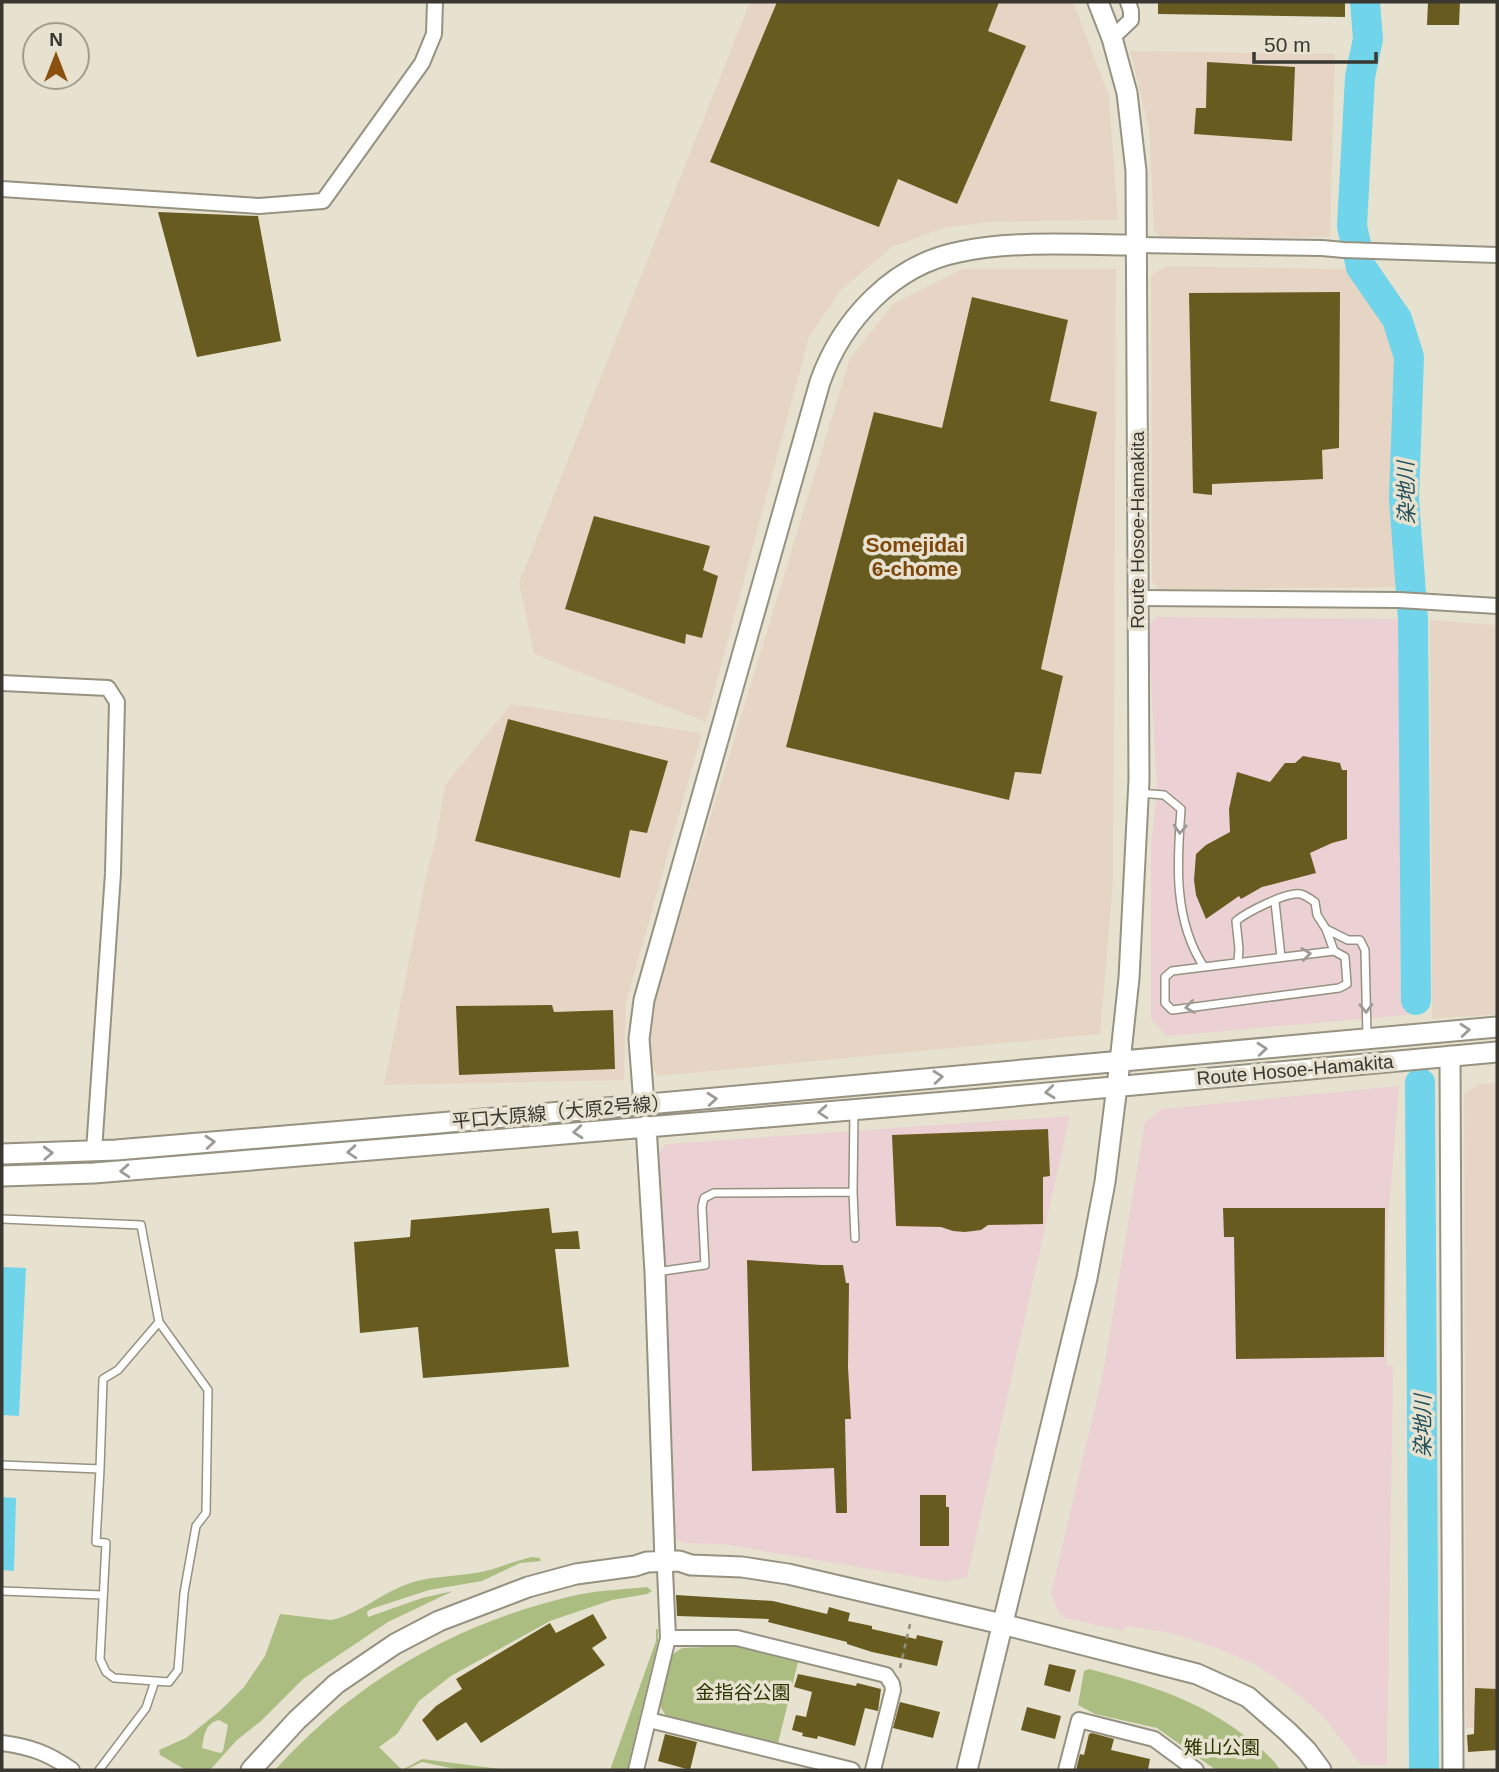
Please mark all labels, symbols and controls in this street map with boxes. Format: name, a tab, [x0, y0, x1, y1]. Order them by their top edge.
north arrow	[21, 21, 91, 91]
scale bar	[1254, 21, 1376, 65]
text: N	[49, 29, 63, 50]
text: 50 m	[1264, 33, 1311, 56]
street label: Route Hosoe-Hamakita	[1127, 431, 1148, 629]
water label: 染地川	[1394, 459, 1418, 525]
district label: Somejidai 6-chome	[865, 533, 965, 580]
one-way arrow	[1172, 824, 1187, 835]
one-way arrow	[1300, 946, 1312, 961]
one-way arrow	[1184, 1000, 1196, 1015]
one-way arrow	[1358, 1003, 1374, 1014]
one-way arrow	[1460, 1023, 1471, 1038]
one-way arrow	[1256, 1042, 1267, 1057]
street label: Route Hosoe-Hamakita	[1196, 1051, 1395, 1089]
one-way arrow	[933, 1070, 944, 1085]
one-way arrow	[1044, 1085, 1056, 1100]
street label: 平口大原線（大原2号線）	[451, 1092, 671, 1132]
one-way arrow	[707, 1092, 718, 1107]
one-way arrow	[817, 1104, 828, 1119]
one-way arrow	[573, 1124, 584, 1139]
one-way arrow	[205, 1135, 216, 1150]
one-way arrow	[346, 1144, 357, 1159]
one-way arrow	[42, 1146, 53, 1161]
one-way arrow	[119, 1163, 130, 1178]
water label: 染地川	[1411, 1393, 1434, 1458]
park label: 金指谷公園	[695, 1682, 791, 1703]
park label: 雉山公園	[1184, 1737, 1260, 1758]

